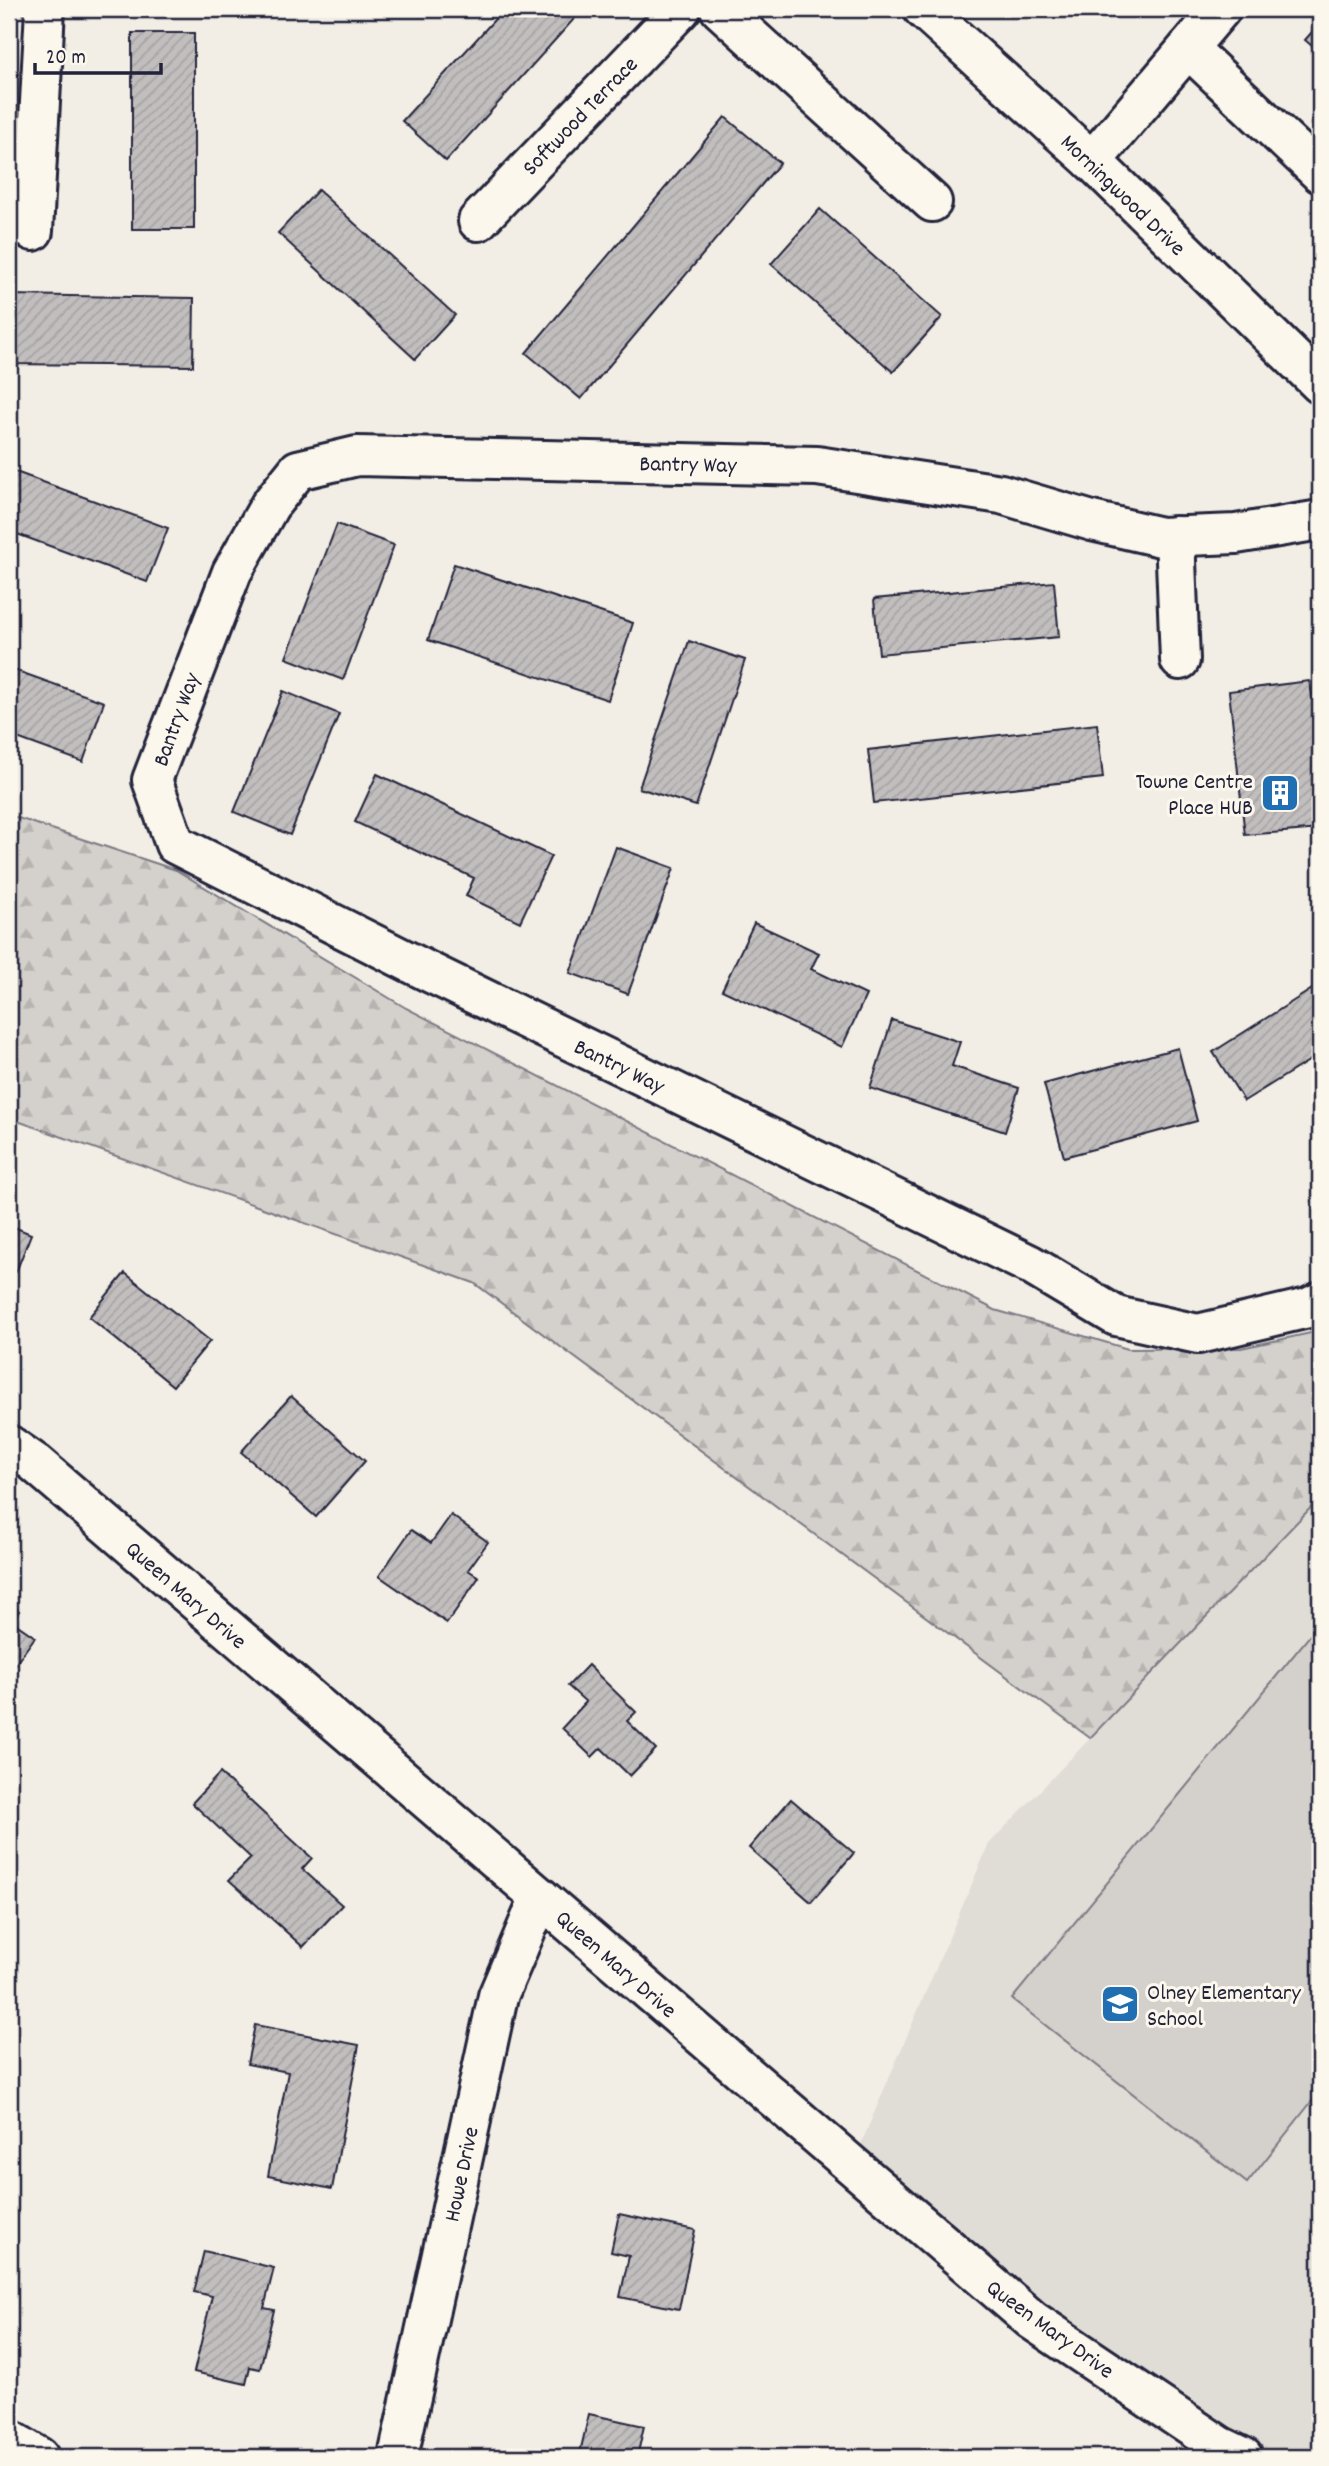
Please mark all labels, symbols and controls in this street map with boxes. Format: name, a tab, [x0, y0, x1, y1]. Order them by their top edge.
scale bar	[35, 32, 161, 76]
text: 20 m	[46, 44, 86, 74]
street label: Softwood Terrace	[516, 50, 647, 185]
street label: Morningwood Drive	[1051, 128, 1192, 265]
street label: Bantry Way	[639, 449, 738, 484]
street label: Bantry Way	[146, 668, 211, 772]
place label: Towne Centre Place HUB	[1136, 767, 1253, 826]
building icon: Towne Centre Place HUB	[1259, 772, 1301, 814]
street label: Bantry Way	[568, 1032, 670, 1105]
street label: Queen Mary Drive	[117, 1535, 253, 1659]
street label: Queen Mary Drive	[547, 1904, 683, 2028]
place label: Olney Elementary School	[1147, 1978, 1301, 2037]
school or university icon: Olney Elementary School	[1099, 1983, 1141, 2025]
street label: Howe Drive	[437, 2124, 490, 2225]
street label: Queen Mary Drive	[978, 2273, 1120, 2389]

